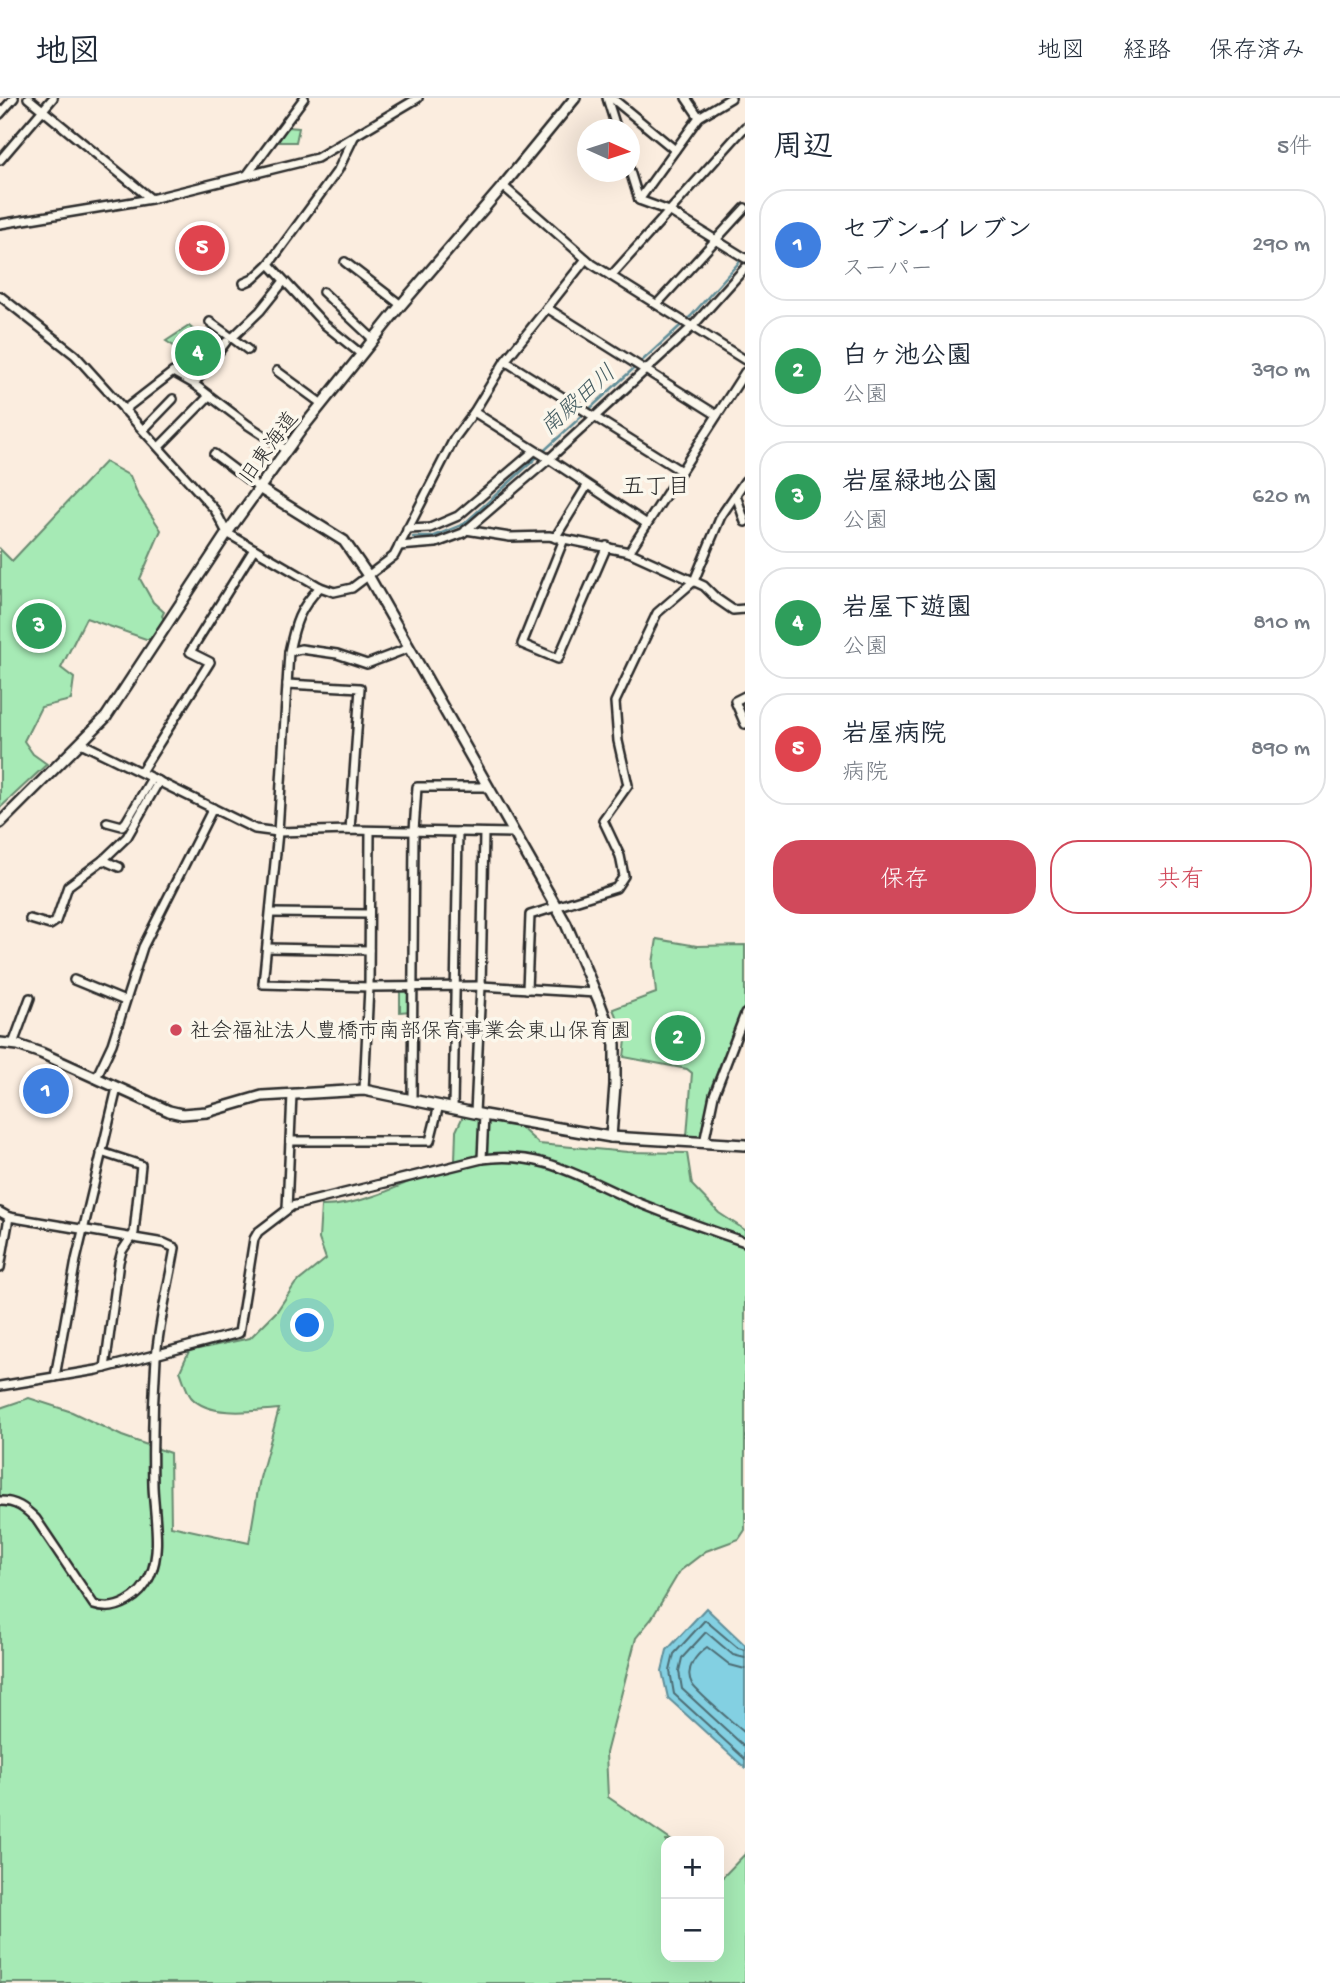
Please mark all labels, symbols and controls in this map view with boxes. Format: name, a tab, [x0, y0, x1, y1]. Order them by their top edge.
text: 地図	[35, 36, 101, 74]
text: 地図	[1037, 38, 1085, 67]
text: 経路	[1123, 38, 1171, 67]
text: 保存済み	[1209, 38, 1305, 67]
north arrow	[577, 119, 640, 182]
text: 周辺	[773, 132, 833, 167]
text: 5件	[1277, 135, 1312, 162]
text: セブン-イレブン	[842, 217, 1032, 248]
pin: 5	[179, 222, 225, 274]
text: 1	[793, 232, 803, 259]
text: 290 m	[1252, 232, 1310, 259]
text: スーパー	[842, 257, 933, 284]
pin: 4	[175, 327, 221, 379]
text: 白ヶ池公園	[842, 343, 972, 374]
text: 2	[792, 358, 804, 385]
text: 390 m	[1252, 358, 1310, 385]
water label: 南殿田川	[535, 360, 623, 442]
text: 公園	[842, 383, 888, 410]
street label: 旧東海道	[234, 407, 306, 490]
text: 岩屋緑地公園	[842, 469, 998, 500]
district label: 五丁目	[622, 475, 691, 502]
text: 3	[792, 484, 804, 511]
text: 620 m	[1252, 484, 1310, 511]
text: 公園	[842, 509, 888, 536]
text: 岩屋下遊園	[842, 595, 972, 626]
pin: 3	[16, 600, 62, 652]
text: 4	[793, 610, 803, 637]
text: 810 m	[1253, 610, 1310, 637]
text: 公園	[842, 635, 888, 662]
text: 岩屋病院	[842, 721, 946, 752]
text: 5	[792, 736, 804, 763]
text: 890 m	[1251, 736, 1310, 763]
text: 病院	[842, 761, 888, 788]
button: 保存	[773, 840, 1036, 914]
button: 共有	[1050, 840, 1312, 914]
pin: 2	[655, 1012, 701, 1064]
place label: 社会福祉法人豊橋市南部保育事業会東山保育園	[190, 1019, 631, 1046]
marker: 社会福祉法人豊橋市南部保育事業会東山保育園	[168, 1022, 184, 1038]
pin: 1	[23, 1065, 69, 1117]
your location	[290, 1308, 324, 1342]
map controls	[661, 1836, 724, 1962]
button: +	[661, 1836, 724, 1899]
button: −	[661, 1899, 724, 1962]

